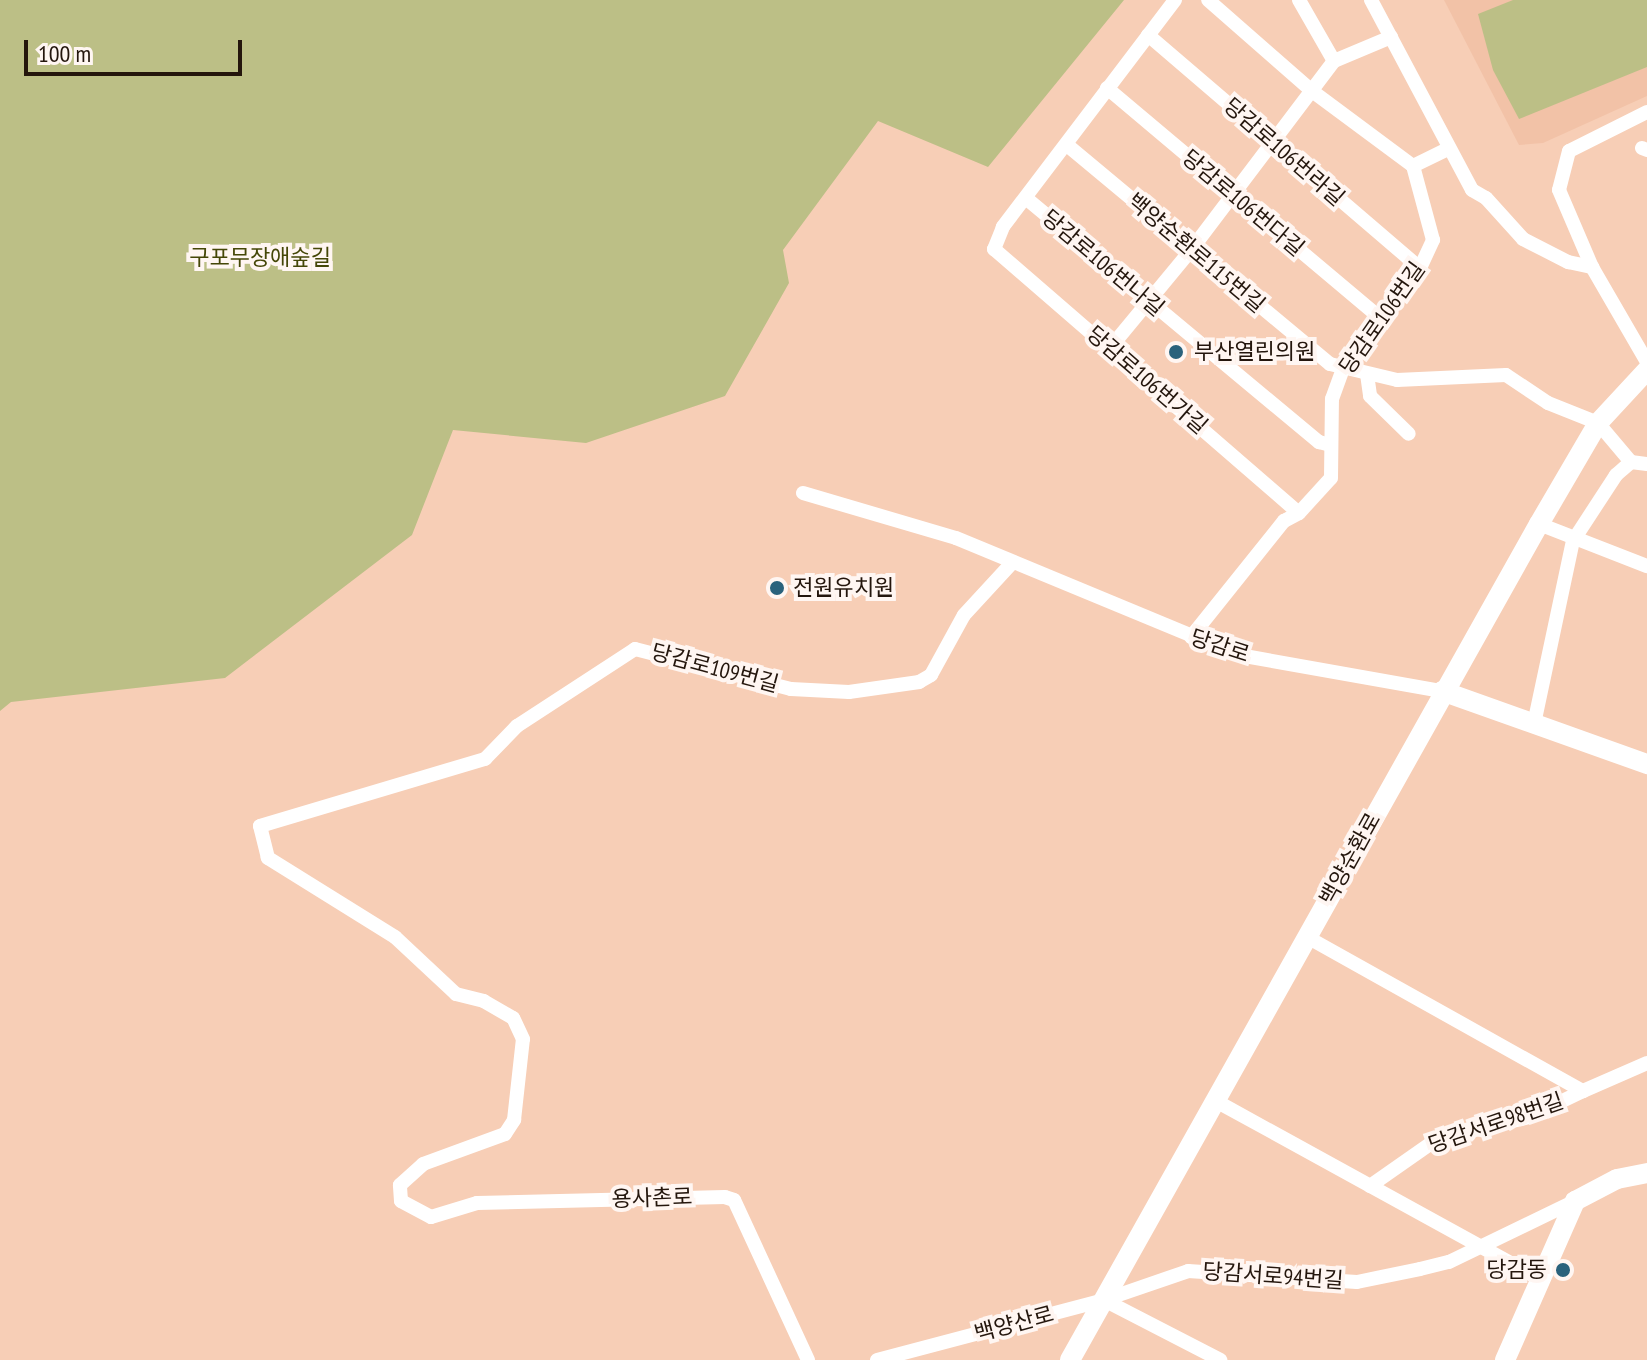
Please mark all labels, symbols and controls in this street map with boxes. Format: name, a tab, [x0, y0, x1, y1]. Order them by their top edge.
scale bar	[28, 24, 246, 74]
text: 100 m	[38, 38, 91, 69]
street label: 당감로106번라길	[1218, 92, 1350, 212]
street label: 당감로106번다길	[1177, 144, 1309, 262]
street label: 백양순환로115번길	[1122, 188, 1270, 318]
street label: 당감로106번나길	[1037, 204, 1169, 322]
park label: 구포무장애숲길	[189, 245, 331, 271]
street label: 당감로106번길	[1334, 257, 1430, 379]
street label: 당감로106번가길	[1081, 320, 1213, 440]
place label: 부산열린의원	[1194, 339, 1315, 365]
marker: 부산열린의원	[1165, 341, 1187, 363]
place label: 전원유치원	[793, 575, 894, 601]
marker: 전원유치원	[768, 579, 786, 597]
street label: 당감로	[1187, 624, 1253, 668]
street label: 당감로109번길	[648, 638, 782, 698]
street label: 백양순환로	[1314, 808, 1386, 910]
street label: 당감서로98번길	[1425, 1088, 1567, 1158]
street label: 용사촌로	[611, 1183, 693, 1213]
place label: 당감동	[1486, 1257, 1547, 1283]
street label: 당감서로94번길	[1202, 1258, 1344, 1294]
marker: 당감동	[1554, 1261, 1572, 1279]
street label: 백양산로	[971, 1301, 1057, 1347]

